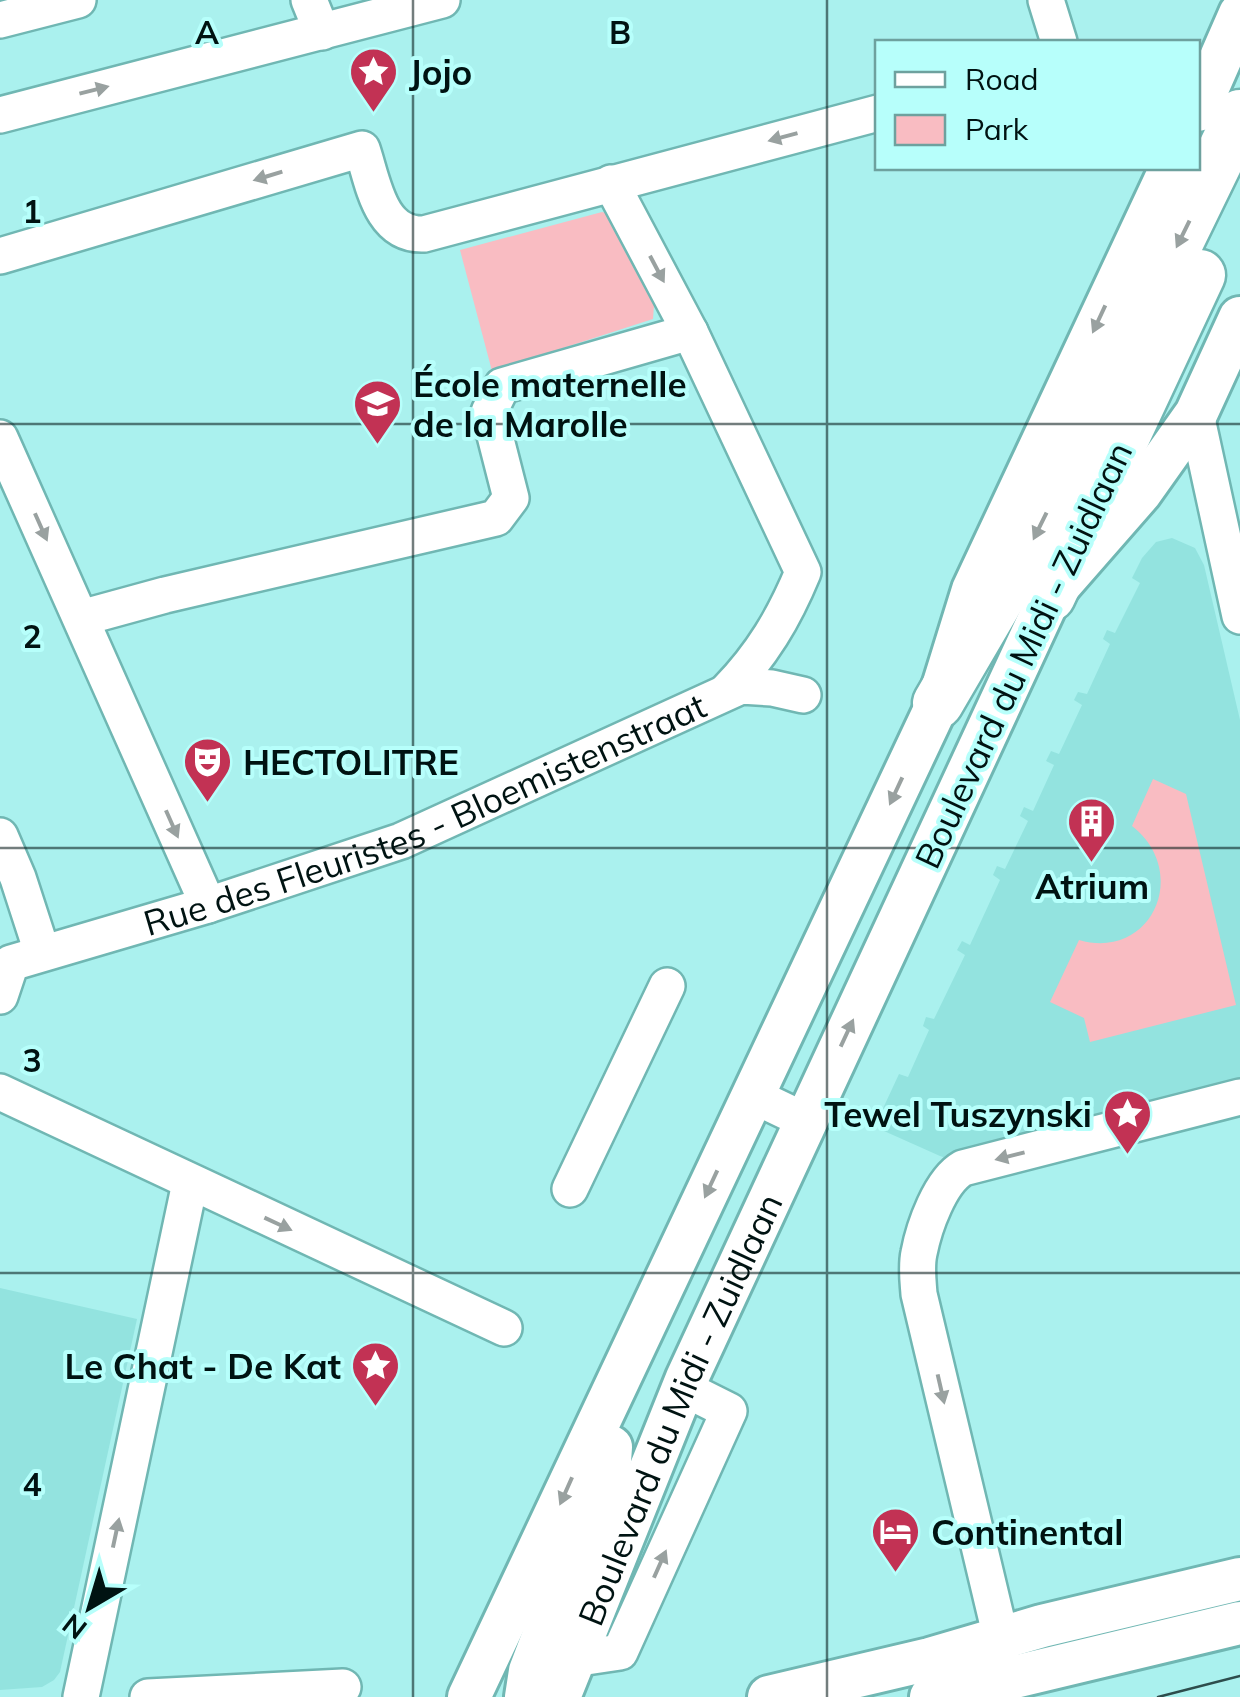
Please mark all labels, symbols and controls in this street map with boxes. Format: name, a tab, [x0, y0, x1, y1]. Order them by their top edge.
text: A	[195, 12, 219, 52]
text: B	[609, 12, 631, 52]
legend	[875, 40, 1200, 170]
place icon: Jojo	[348, 46, 400, 114]
place label: Jojo	[409, 50, 472, 94]
text: Road	[965, 60, 1039, 98]
one-way arrow	[79, 82, 110, 98]
text: Park	[965, 110, 1029, 148]
one-way arrow	[767, 130, 798, 146]
one-way arrow	[253, 169, 283, 184]
text: 1	[22, 191, 42, 231]
one-way arrow	[1174, 220, 1191, 249]
one-way arrow	[648, 255, 665, 284]
one-way arrow	[1091, 305, 1108, 334]
place label: École maternelle de la Marolle	[413, 362, 687, 446]
school or university icon: École maternelle de la Marolle	[352, 378, 404, 446]
street label: Boulevard du Midi - Zuidlaan	[905, 435, 1141, 875]
one-way arrow	[33, 512, 49, 542]
one-way arrow	[1032, 512, 1049, 541]
text: 2	[22, 616, 42, 656]
street label: Rue des Fleuristes - Bloemistenstraat	[138, 683, 713, 945]
theatre icon: HECTOLITRE	[182, 736, 234, 804]
place label: HECTOLITRE	[243, 740, 459, 784]
one-way arrow	[888, 777, 905, 806]
building icon: Atrium	[1066, 796, 1118, 864]
one-way arrow	[164, 809, 180, 839]
place label: Atrium	[1035, 864, 1149, 908]
one-way arrow	[839, 1018, 856, 1047]
text: 3	[22, 1040, 42, 1080]
place icon: Tewel Tuszynski	[1101, 1088, 1153, 1156]
place label: Tewel Tuszynski	[824, 1092, 1092, 1136]
one-way arrow	[994, 1149, 1025, 1164]
one-way arrow	[702, 1169, 719, 1198]
street label: Boulevard du Midi - Zuidlaan	[568, 1186, 792, 1632]
one-way arrow	[264, 1216, 293, 1233]
place icon: Le Chat - De Kat	[350, 1340, 402, 1408]
place label: Le Chat - De Kat	[65, 1344, 341, 1388]
one-way arrow	[934, 1374, 949, 1405]
text: 4	[22, 1464, 42, 1504]
one-way arrow	[558, 1476, 574, 1506]
hotel icon: Continental	[870, 1506, 922, 1574]
place label: Continental	[931, 1510, 1123, 1554]
one-way arrow	[109, 1517, 124, 1548]
one-way arrow	[652, 1549, 669, 1578]
north arrow	[40, 1557, 140, 1657]
text: N	[55, 1607, 93, 1647]

